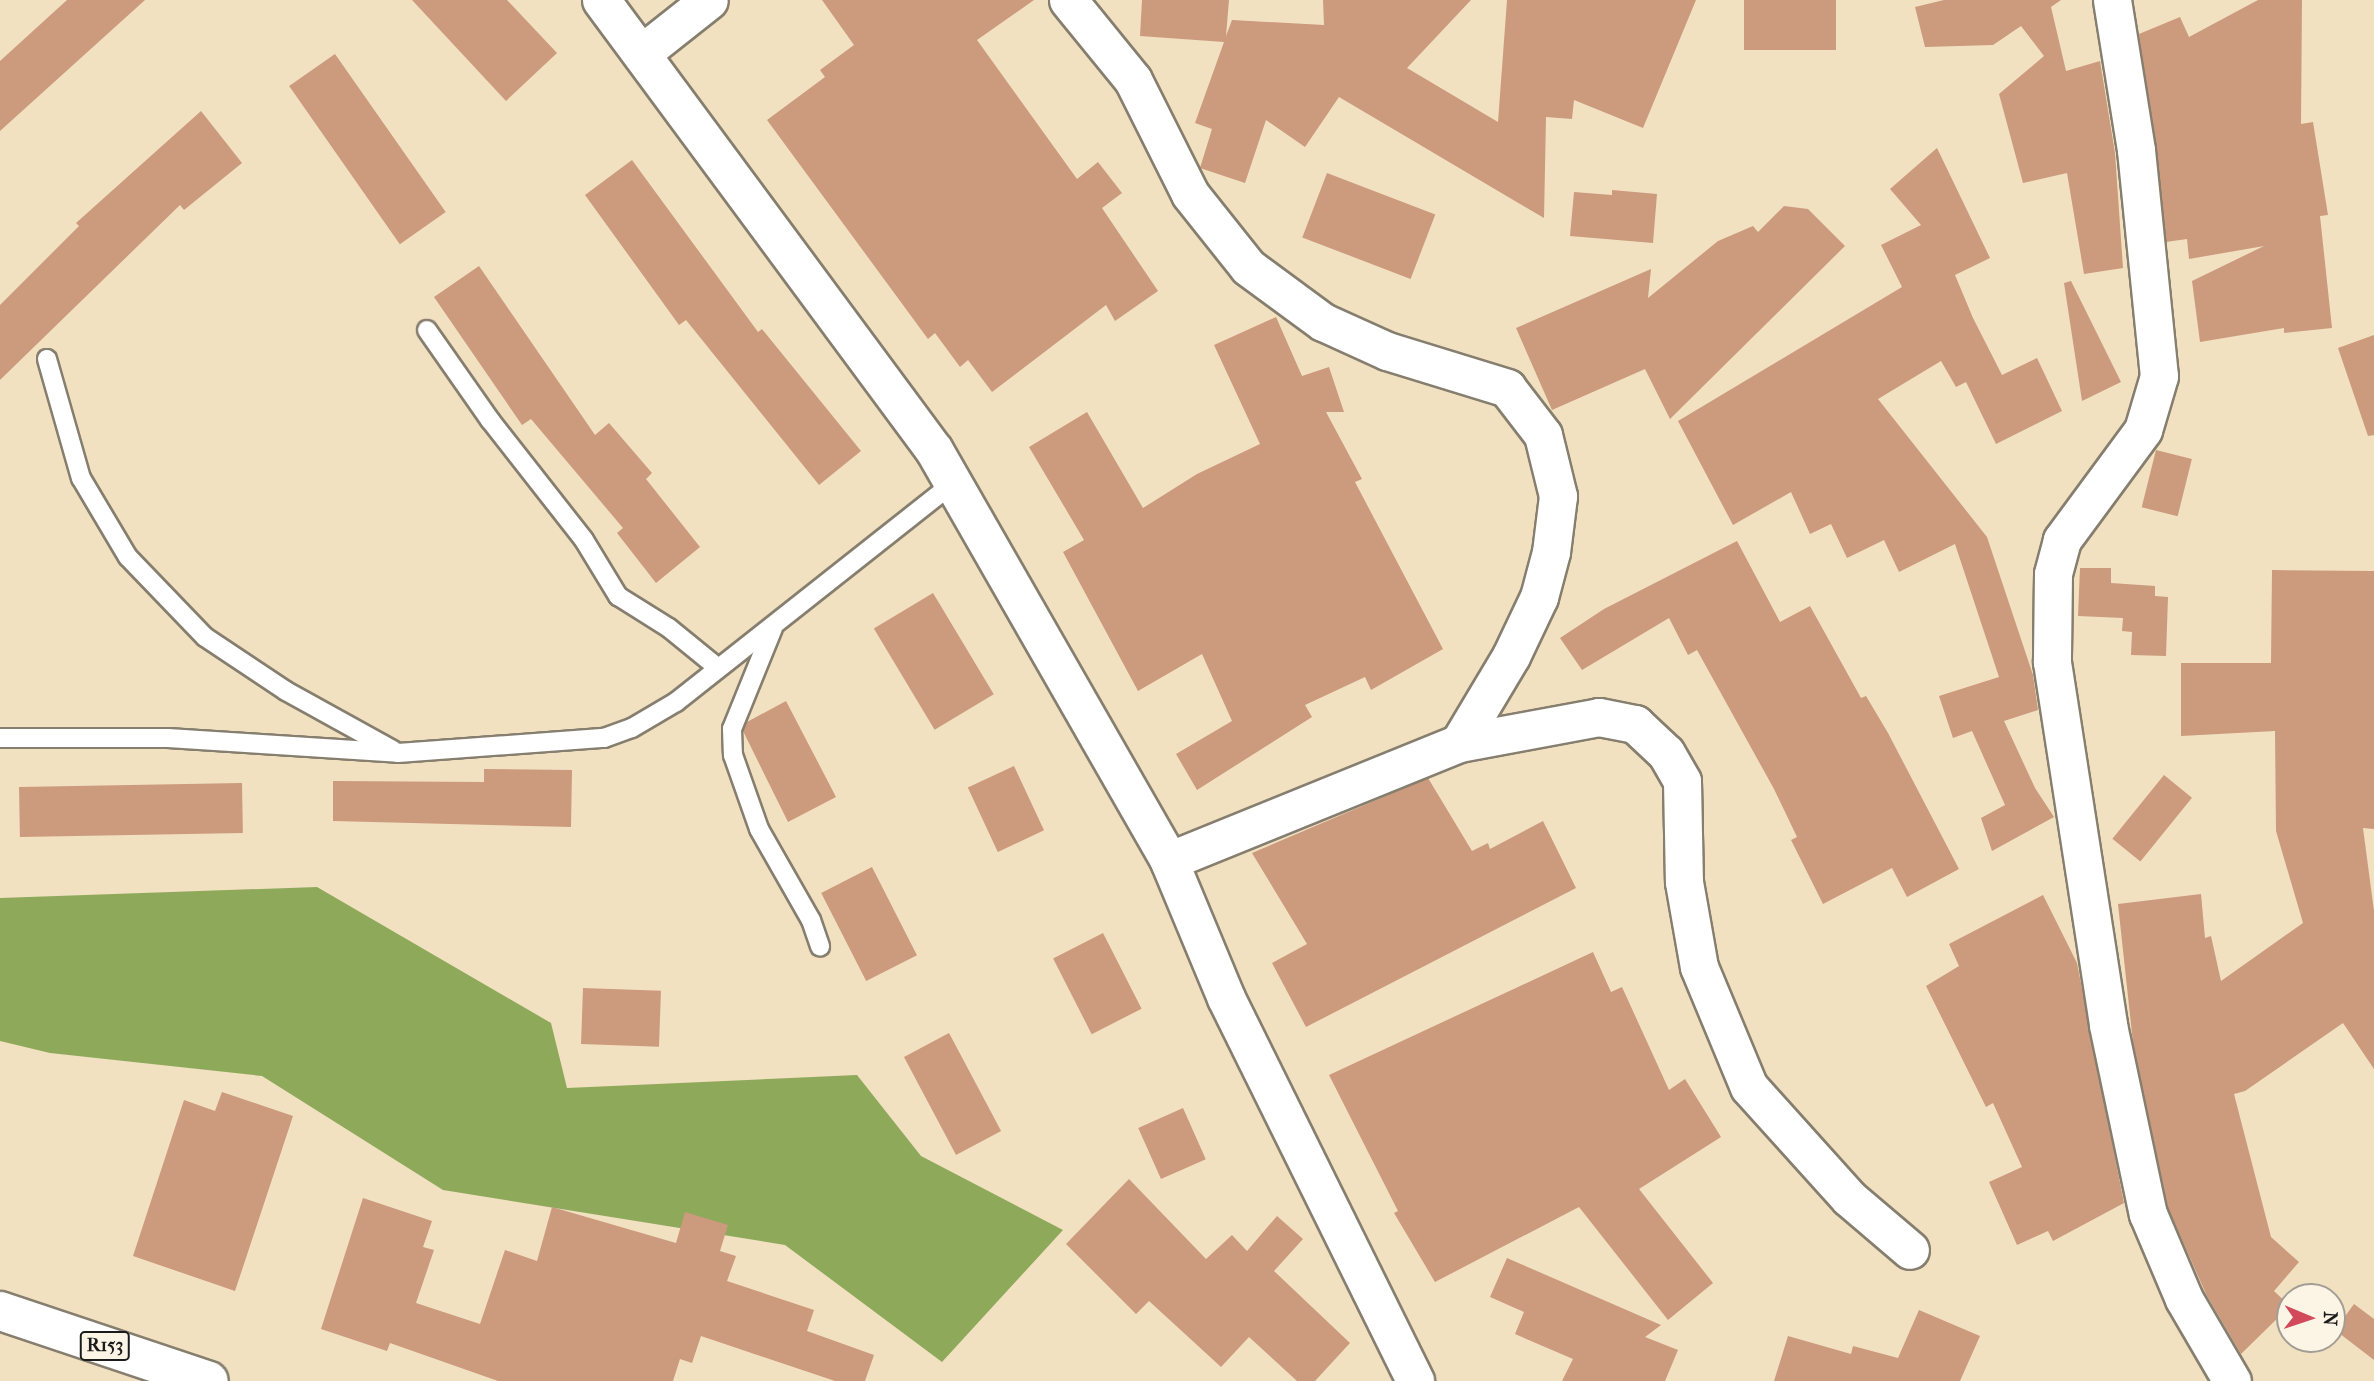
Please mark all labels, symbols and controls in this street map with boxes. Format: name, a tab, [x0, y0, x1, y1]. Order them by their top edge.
north arrow	[2276, 1283, 2346, 1353]
text: N	[2319, 1311, 2341, 1326]
road number: R153	[79, 1330, 131, 1362]

